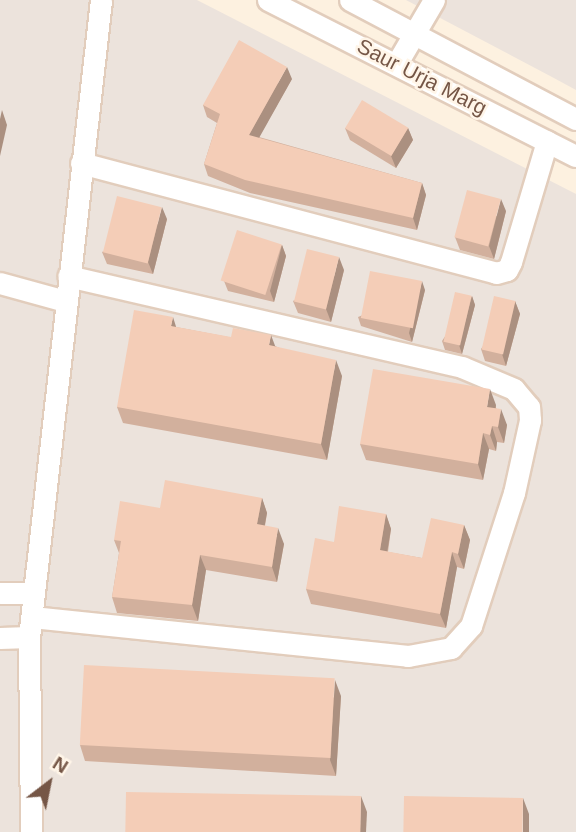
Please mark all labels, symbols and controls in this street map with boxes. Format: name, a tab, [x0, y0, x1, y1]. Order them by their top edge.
street label: Saur Urja Marg	[353, 33, 491, 121]
north arrow	[14, 748, 84, 818]
text: N	[49, 752, 72, 777]

